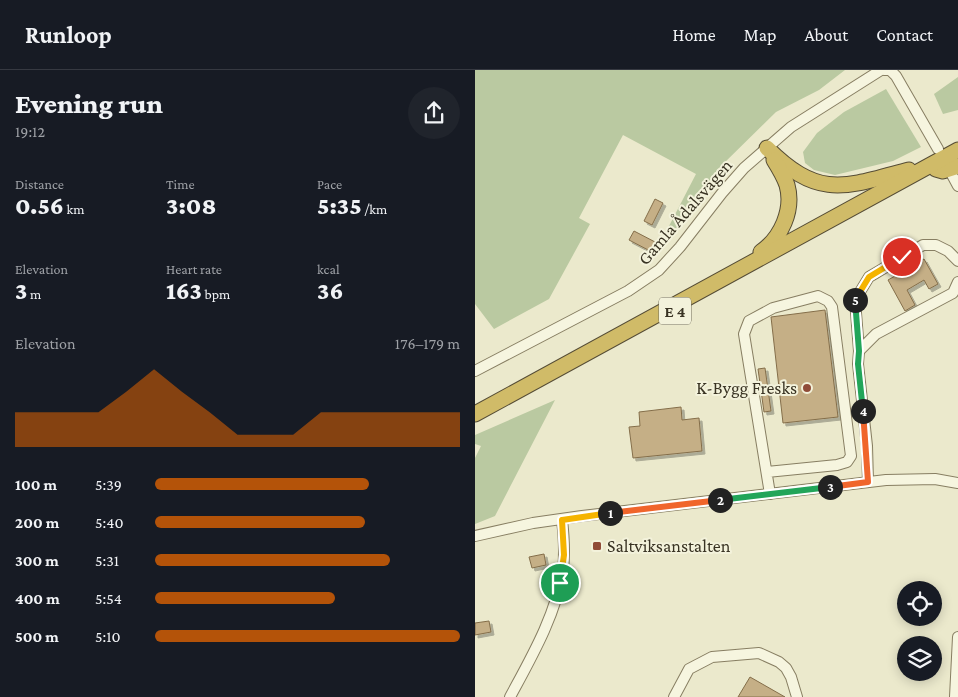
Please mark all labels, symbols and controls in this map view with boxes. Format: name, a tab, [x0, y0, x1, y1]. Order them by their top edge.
text: Runloop	[25, 21, 112, 48]
text: Home	[673, 25, 716, 45]
text: Map	[744, 25, 776, 45]
text: About	[804, 25, 848, 45]
text: Contact	[876, 25, 933, 45]
button: share	[408, 87, 460, 139]
text: Evening run	[15, 88, 163, 119]
text: 19:12	[15, 123, 45, 140]
street label: Gamla Ådalsvägen	[634, 155, 736, 269]
text: Distance	[15, 176, 64, 192]
text: Time	[166, 176, 195, 192]
text: Pace	[317, 176, 342, 192]
text: 0.56	[15, 192, 64, 219]
text: 3:08	[166, 192, 216, 219]
text: 5:35	[317, 192, 362, 219]
text: km	[64, 201, 84, 217]
text: /km	[362, 201, 387, 217]
pin	[881, 236, 923, 278]
icon: check	[888, 243, 916, 271]
text: Elevation	[15, 261, 68, 277]
text: Heart rate	[166, 261, 222, 277]
text: kcal	[317, 261, 340, 277]
text: 3	[15, 277, 27, 304]
text: 163	[166, 277, 202, 304]
text: 36	[317, 277, 343, 304]
text: m	[27, 286, 41, 302]
text: bpm	[202, 286, 230, 302]
pin: 5	[843, 288, 867, 312]
text: 5	[852, 292, 859, 308]
road number: E 4	[659, 298, 691, 325]
text: Elevation	[15, 335, 76, 352]
text: 176–179 m	[395, 335, 460, 352]
place label: K-Bygg Fresks	[696, 378, 797, 398]
marker: K-Bygg Fresks	[801, 382, 813, 394]
pin: 4	[851, 398, 875, 424]
text: 4	[860, 403, 867, 419]
pin: 3	[817, 474, 843, 500]
text: 100 m	[15, 476, 57, 493]
text: 5:39	[95, 476, 122, 493]
text: 3	[827, 479, 834, 495]
pin: 2	[707, 488, 733, 512]
text: 2	[717, 492, 724, 508]
pin: 1	[597, 500, 623, 526]
text: 1	[608, 505, 613, 521]
text: 200 m	[15, 514, 59, 531]
text: 5:40	[95, 514, 123, 531]
place label: Saltviksanstalten	[607, 536, 731, 556]
marker: Saltviksanstalten	[591, 540, 603, 552]
text: 300 m	[15, 552, 59, 569]
text: 5:31	[95, 552, 119, 569]
pin	[539, 562, 581, 604]
icon: arrive	[546, 569, 574, 597]
map controls	[897, 581, 942, 681]
button: locate	[897, 581, 942, 626]
text: 400 m	[15, 590, 60, 607]
text: 5:54	[95, 590, 122, 607]
text: 500 m	[15, 628, 59, 645]
text: 5:10	[95, 628, 121, 645]
button: layers	[897, 636, 942, 681]

